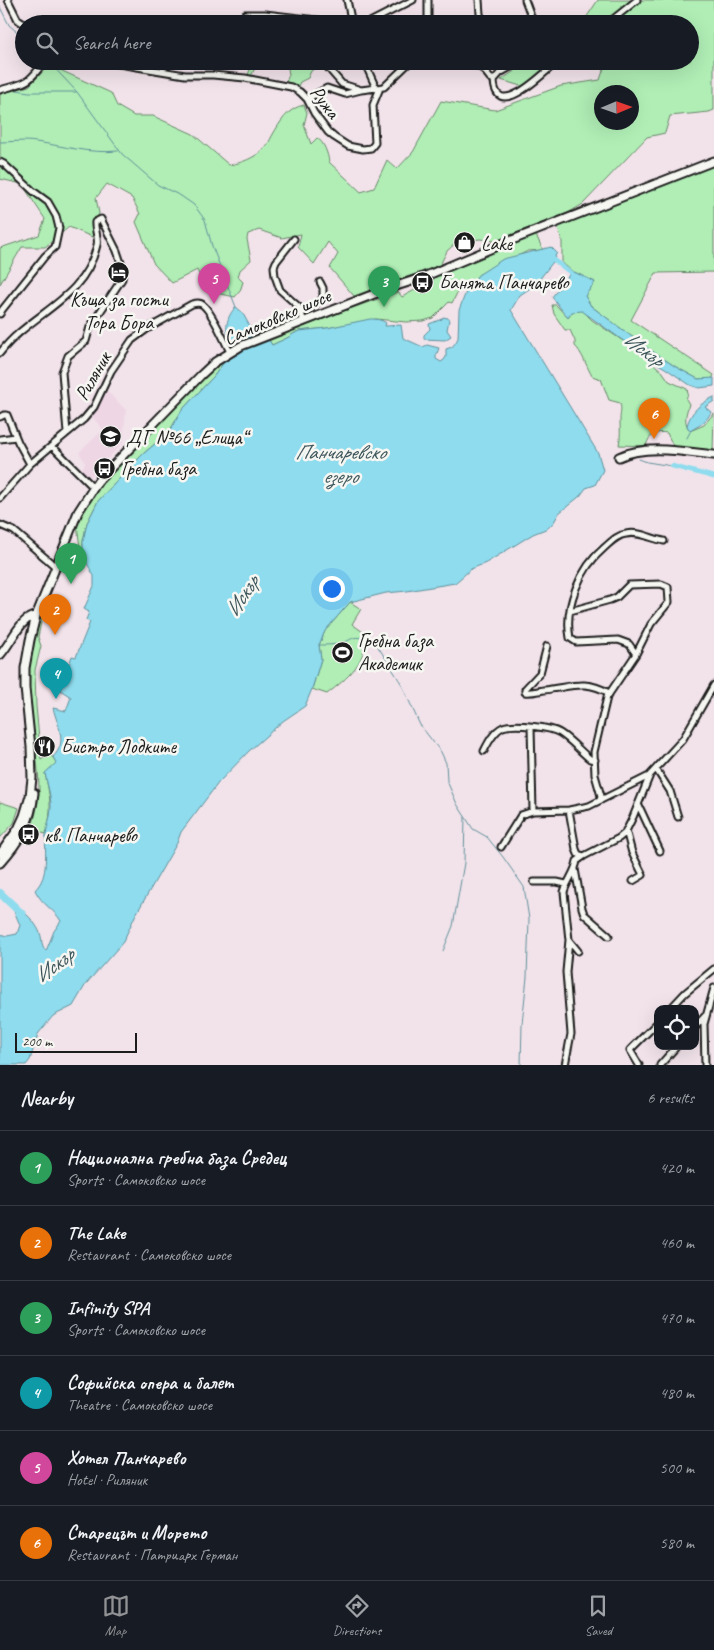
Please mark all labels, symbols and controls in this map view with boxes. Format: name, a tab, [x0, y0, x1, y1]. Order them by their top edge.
search box	[15, 15, 699, 70]
icon: search	[33, 29, 61, 57]
text: Search here	[73, 31, 150, 55]
street label: Ружа	[304, 81, 347, 125]
north arrow	[594, 85, 639, 130]
shop icon: Lake	[453, 231, 477, 255]
place label: Lake	[481, 231, 514, 256]
hotel icon: Къща за гости Тора Бора	[107, 261, 131, 285]
pin: 5	[198, 263, 230, 304]
pin: 3	[368, 266, 400, 307]
bus stop icon: Банята Панчарево	[411, 270, 435, 294]
place label: Банята Панчарево	[439, 270, 570, 295]
street label: Самоковско шосе	[220, 283, 336, 351]
place label: Къща за гости Тора Бора	[70, 287, 170, 335]
water label: Искър	[619, 326, 672, 374]
street label: Риляник	[69, 346, 118, 405]
pin: 6	[638, 398, 670, 439]
school or university icon: ДГ №66 „Елица“	[98, 425, 122, 449]
place label: ДГ №66 „Елица“	[126, 425, 251, 450]
water label: Панчаревско езеро	[295, 439, 388, 490]
bus stop icon: Гребна база	[93, 456, 117, 480]
place label: Гребна база	[121, 456, 197, 481]
pin: 1	[55, 543, 87, 584]
water label: Искър	[219, 568, 266, 621]
your location	[319, 576, 345, 602]
pin: 2	[39, 594, 71, 635]
place label: Гребна база Академик	[358, 628, 434, 676]
sports icon: Гребна база Академик	[330, 640, 354, 664]
pin: 4	[40, 658, 72, 699]
restaurant icon: Бистро Лодките	[33, 734, 57, 758]
place label: Бистро Лодките	[61, 734, 177, 759]
bus stop icon: кв. Панчарево	[16, 823, 40, 847]
place label: кв. Панчарево	[44, 823, 138, 848]
water label: Искър	[29, 940, 82, 988]
map controls	[654, 1005, 699, 1050]
button: locate	[654, 1005, 699, 1050]
scale bar	[15, 1030, 138, 1053]
text: 200 m	[22, 1033, 52, 1050]
text: Nearby	[20, 1085, 73, 1111]
text: 6 results	[647, 1088, 694, 1108]
text: Национална гребна база Средец	[67, 1146, 287, 1170]
text: 1	[32, 1158, 40, 1178]
text: 420 m	[660, 1158, 694, 1178]
text: Sports · Самоковско шосе	[67, 1170, 205, 1190]
text: The Lake	[67, 1221, 125, 1245]
text: 2	[32, 1233, 40, 1253]
text: 460 m	[660, 1233, 694, 1253]
text: Restaurant · Самоковско шосе	[67, 1245, 231, 1265]
text: Infinity SPA	[67, 1296, 149, 1320]
text: 3	[32, 1308, 40, 1328]
text: 470 m	[660, 1308, 694, 1328]
text: Sports · Самоковско шосе	[67, 1320, 205, 1340]
text: Софийска опера и балет	[67, 1371, 233, 1395]
text: 4	[32, 1383, 40, 1403]
text: 480 m	[660, 1383, 694, 1403]
text: Theatre · Самоковско шосе	[67, 1395, 212, 1415]
text: Хотел Панчарево	[67, 1446, 186, 1470]
text: 5	[33, 1458, 39, 1478]
text: 500 m	[660, 1458, 694, 1478]
text: Hotel · Риляник	[67, 1470, 147, 1490]
text: Старецът и Морето	[67, 1521, 206, 1545]
text: 6	[32, 1533, 40, 1553]
text: 580 m	[660, 1533, 694, 1553]
text: Restaurant · Патриарх Герман	[67, 1545, 237, 1565]
tab: Map	[102, 1592, 130, 1639]
tab: Directions	[333, 1592, 381, 1639]
tab: Saved	[584, 1592, 612, 1639]

